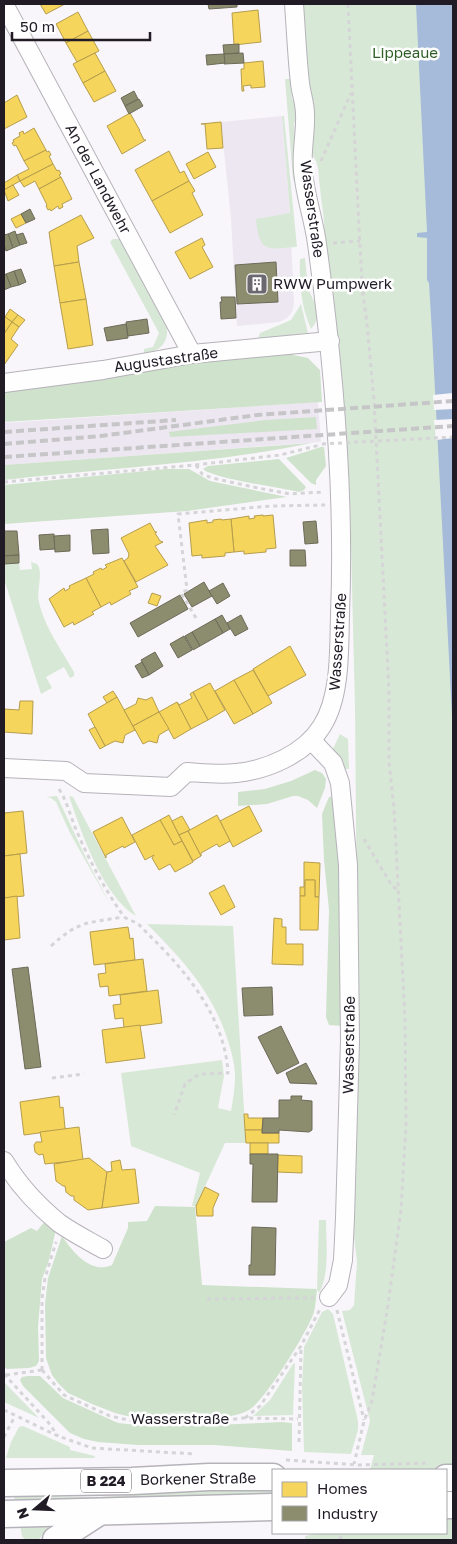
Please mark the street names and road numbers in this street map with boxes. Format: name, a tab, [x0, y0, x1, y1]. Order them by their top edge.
street label: An der Landwehr	[62, 120, 136, 237]
street label: Wasserstraße	[297, 159, 329, 259]
street label: Augustastraße	[113, 343, 219, 375]
street label: Wasserstraße	[325, 592, 349, 692]
street label: Wasserstraße	[338, 995, 358, 1094]
street label: Wasserstraße	[131, 1409, 229, 1427]
street label: Borkener Straße	[140, 1468, 257, 1488]
road number: B 224	[81, 1470, 131, 1492]

